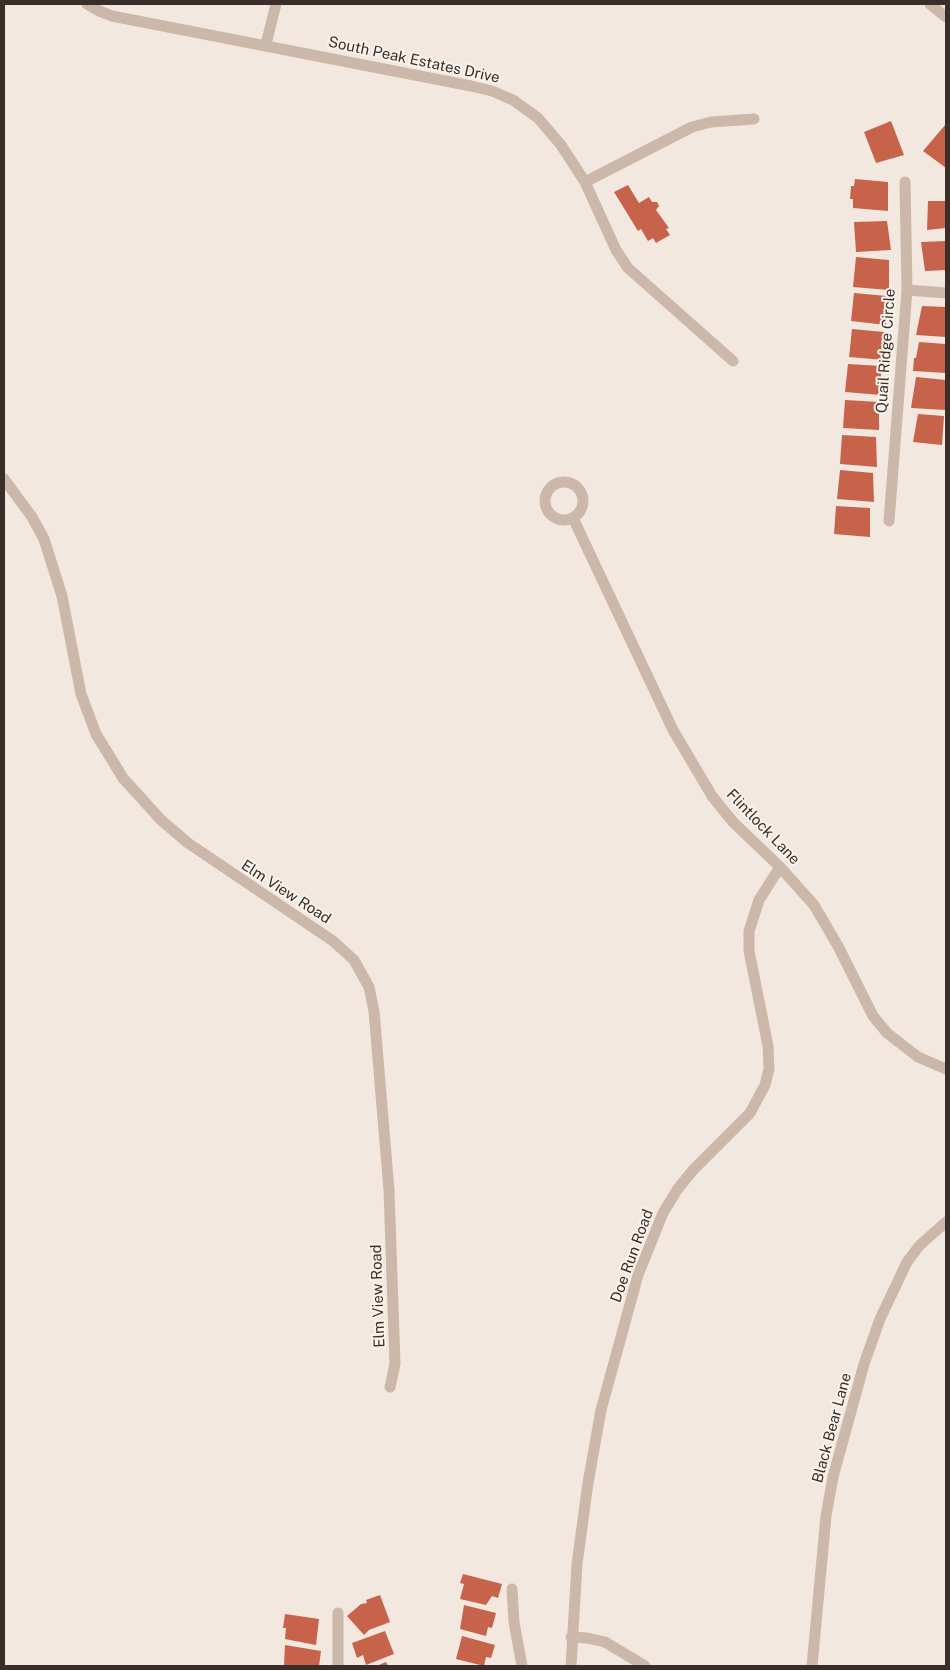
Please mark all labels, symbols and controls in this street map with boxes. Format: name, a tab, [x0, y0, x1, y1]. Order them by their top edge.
street label: South Peak Estates Drive	[327, 33, 501, 87]
street label: Quail Ridge Circle	[873, 288, 899, 414]
street label: Flintlock Lane	[722, 786, 804, 868]
street label: Elm View Road	[238, 856, 334, 928]
street label: Doe Run Road	[607, 1207, 657, 1305]
street label: Elm View Road	[367, 1244, 389, 1348]
street label: Black Bear Lane	[809, 1371, 855, 1485]

